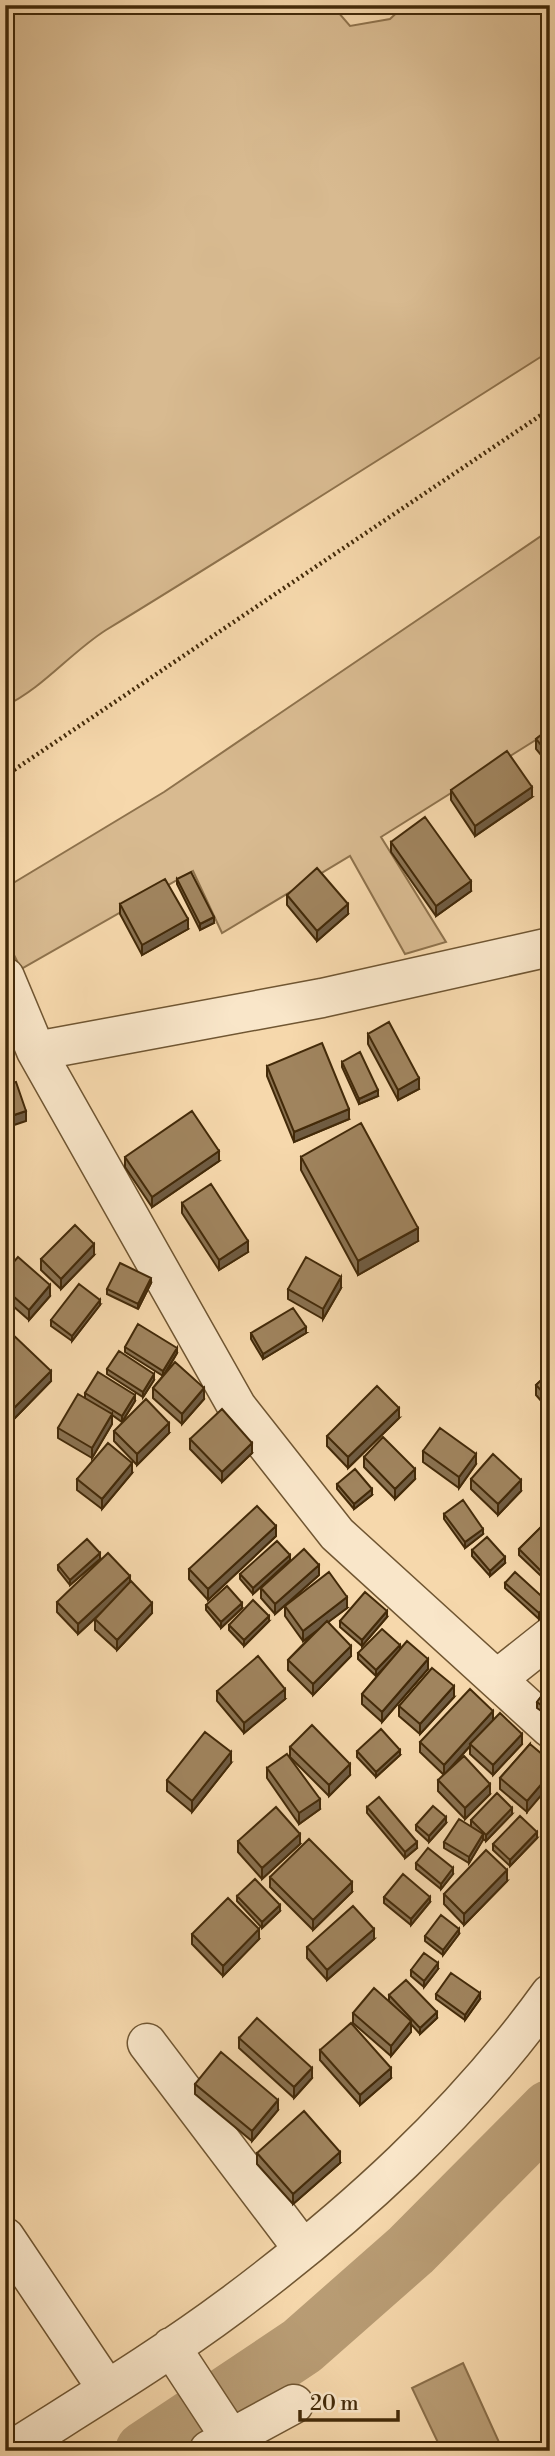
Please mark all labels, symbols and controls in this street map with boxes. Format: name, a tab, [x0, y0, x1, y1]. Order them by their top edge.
scale bar	[300, 2379, 398, 2423]
text: 20 m	[310, 2391, 359, 2417]

